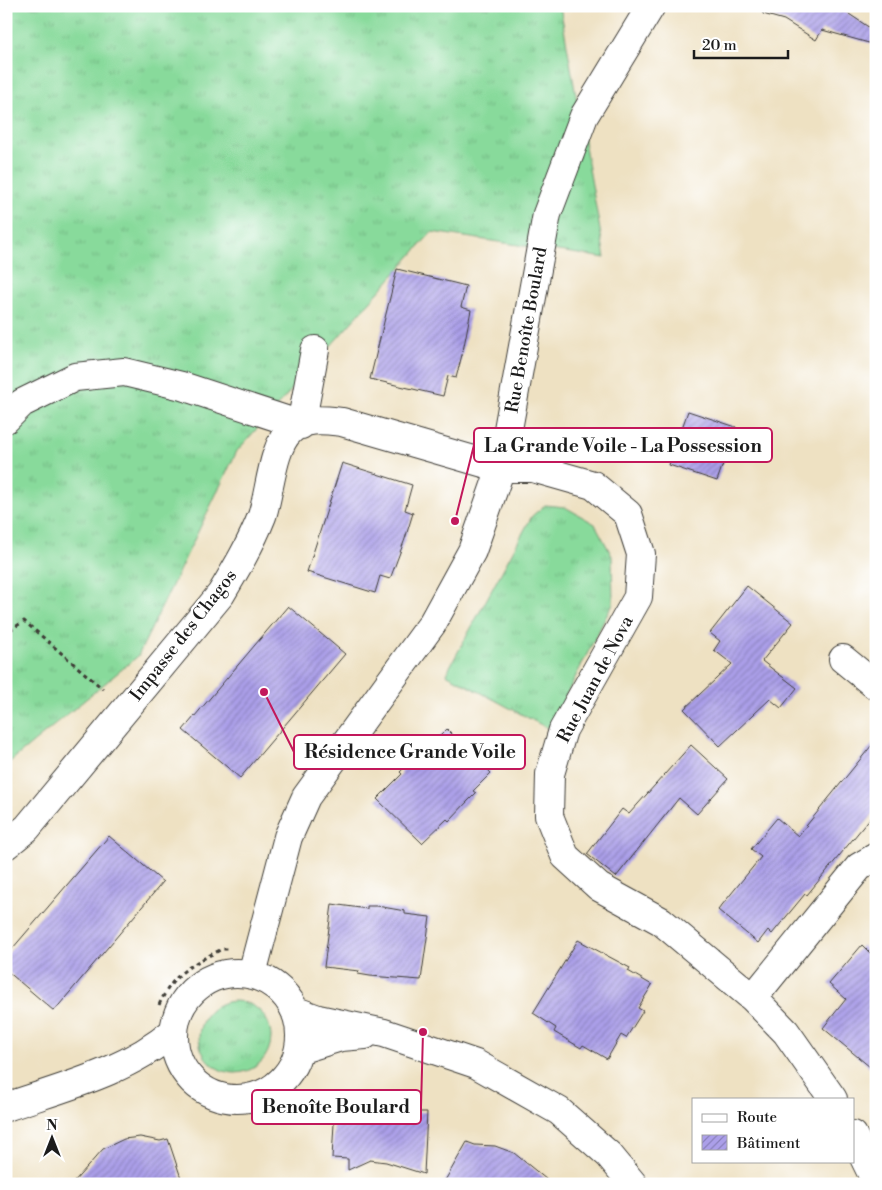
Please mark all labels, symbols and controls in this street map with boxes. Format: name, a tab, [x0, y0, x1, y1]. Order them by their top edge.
scale bar	[694, 28, 788, 60]
text: 20 m	[702, 36, 737, 55]
street label: Rue Benoîte Boulard	[501, 245, 553, 415]
callout: La Grande Voile - La Possession	[474, 428, 772, 462]
text: La Grande Voile - La Possession	[484, 434, 762, 458]
street label: Impasse des Chagos	[125, 565, 242, 706]
street label: Rue Juan de Nova	[552, 611, 639, 747]
callout: Résidence Grande Voile	[294, 735, 525, 769]
text: Résidence Grande Voile	[304, 740, 516, 764]
callout: Benoîte Boulard	[252, 1090, 421, 1124]
text: Benoîte Boulard	[262, 1095, 410, 1119]
legend	[692, 1098, 854, 1162]
text: Route	[737, 1108, 777, 1127]
north arrow	[28, 1112, 78, 1162]
text: N	[46, 1117, 58, 1135]
text: Bâtiment	[736, 1134, 801, 1153]

